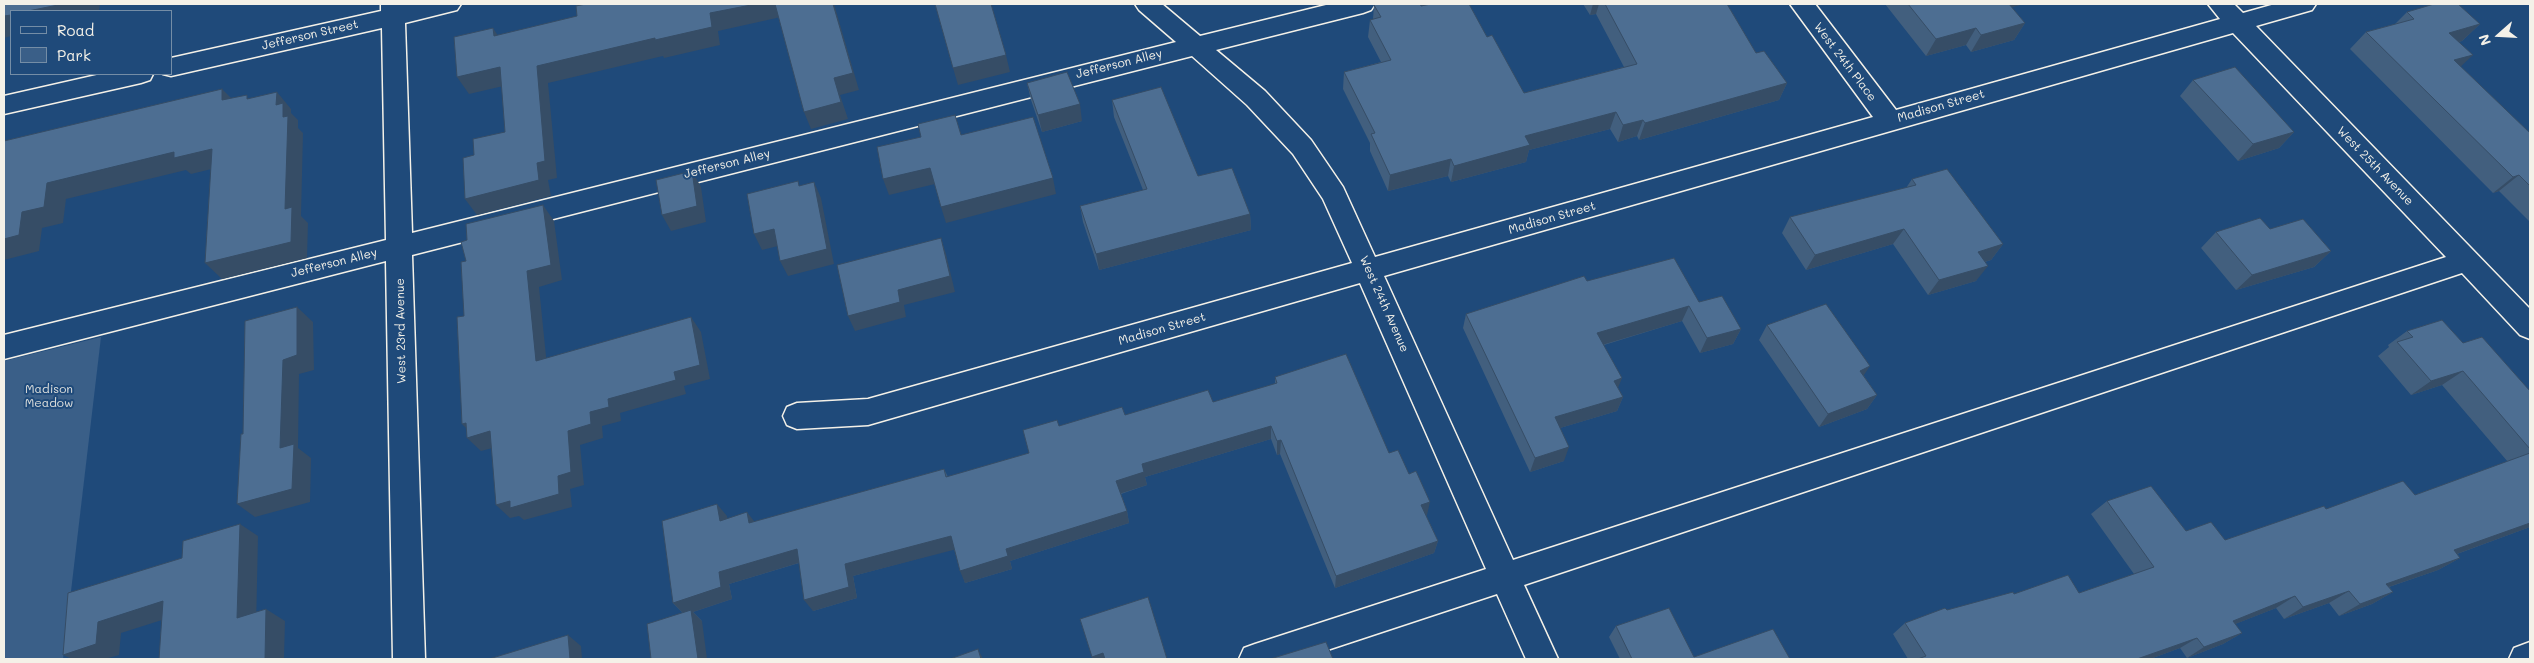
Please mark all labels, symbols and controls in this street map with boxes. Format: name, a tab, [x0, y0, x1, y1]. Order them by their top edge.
legend	[10, 10, 172, 75]
north arrow	[2474, 10, 2524, 60]
street label: Jefferson Street	[260, 17, 360, 53]
text: Road	[57, 20, 94, 40]
street label: West 24th Place	[1811, 20, 1879, 104]
text: N	[2474, 32, 2495, 48]
text: Park	[57, 45, 91, 65]
street label: Jefferson Alley	[1074, 46, 1164, 82]
street label: Madison Street	[1896, 87, 1986, 125]
street label: West 25th Avenue	[2334, 124, 2416, 208]
street label: Jefferson Alley	[682, 146, 772, 182]
street label: Madison Street	[1507, 199, 1597, 237]
street label: Jefferson Alley	[289, 245, 379, 281]
street label: West 24th Avenue	[1356, 254, 1412, 354]
street label: West 23rd Avenue	[393, 278, 409, 384]
street label: Madison Street	[1117, 310, 1207, 348]
park label: Madison Meadow	[25, 382, 73, 410]

